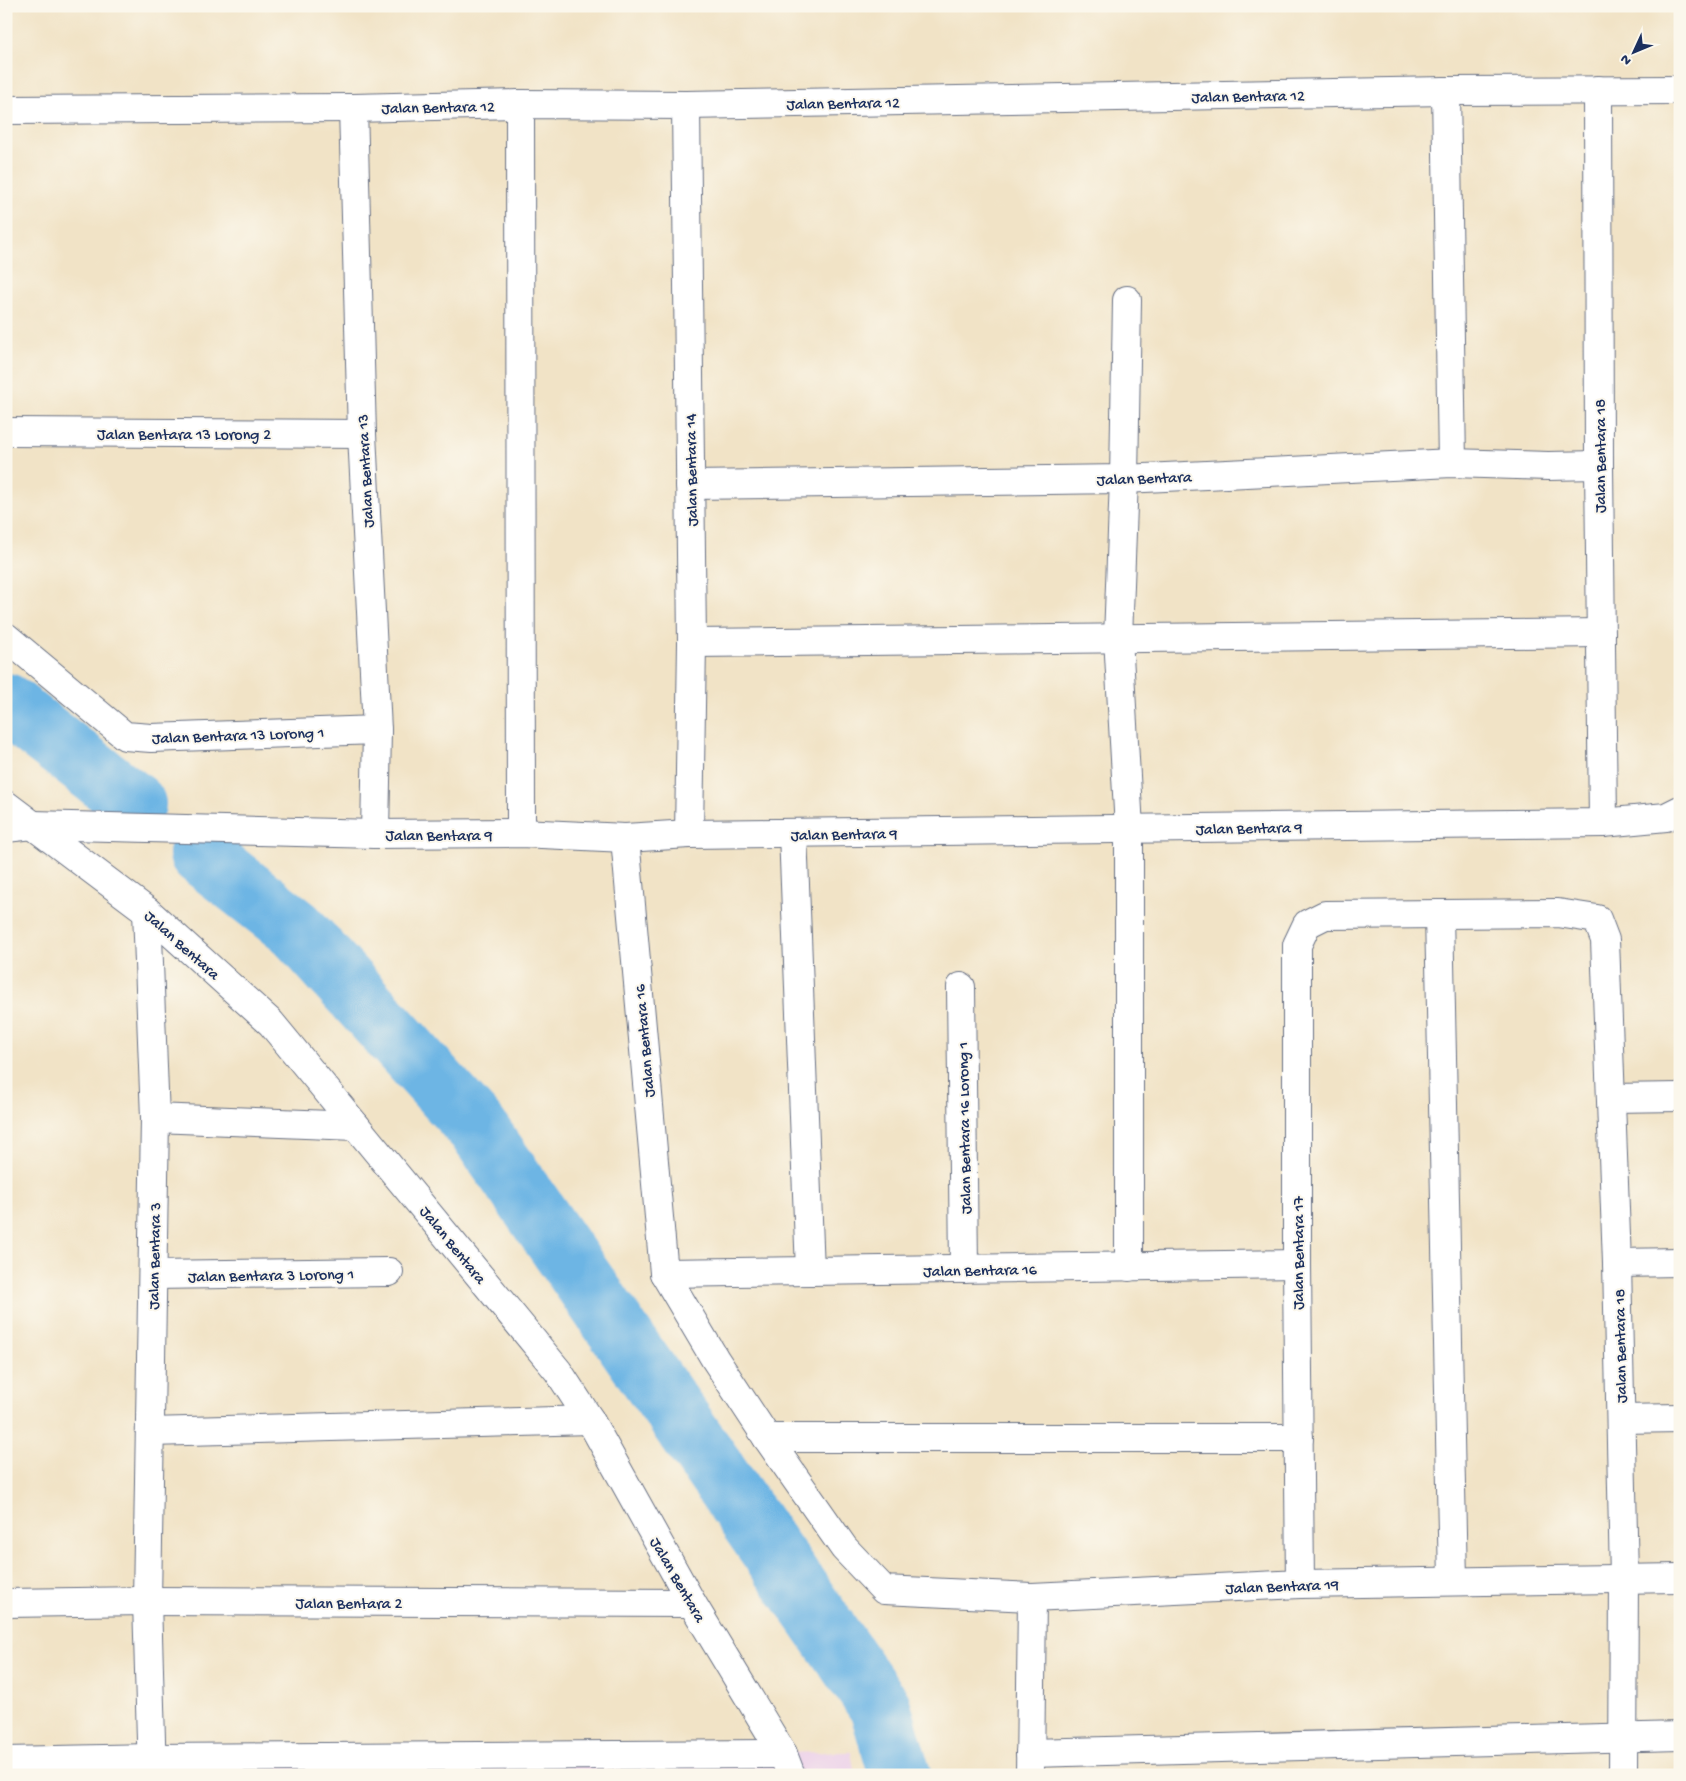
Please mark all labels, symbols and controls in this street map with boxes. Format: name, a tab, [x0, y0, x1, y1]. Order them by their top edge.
north arrow	[1608, 28, 1658, 78]
text: N	[1617, 50, 1636, 68]
street label: Jalan Bentara 12	[1191, 88, 1305, 109]
street label: Jalan Bentara 12	[786, 95, 900, 116]
street label: Jalan Bentara 12	[381, 99, 495, 120]
street label: Jalan Bentara 18	[1593, 399, 1612, 513]
street label: Jalan Bentara 14	[683, 413, 704, 527]
street label: Jalan Bentara 13	[355, 414, 380, 528]
street label: Jalan Bentara 13 Lorong 2	[97, 427, 271, 446]
street label: Jalan Bentara	[1096, 469, 1193, 492]
street label: Jalan Bentara 13 Lorong 1	[152, 725, 325, 750]
street label: Jalan Bentara 9	[1195, 820, 1303, 841]
street label: Jalan Bentara 9	[790, 826, 898, 847]
street label: Jalan Bentara 9	[386, 828, 492, 847]
street label: Jalan Bentara	[139, 908, 223, 986]
street label: Jalan Bentara 16	[632, 982, 661, 1098]
street label: Jalan Bentara 16 Lorong 1	[955, 1042, 978, 1214]
street label: Jalan Bentara 17	[1291, 1195, 1310, 1310]
street label: Jalan Bentara 3	[146, 1202, 167, 1310]
street label: Jalan Bentara	[414, 1203, 489, 1290]
street label: Jalan Bentara 16	[923, 1262, 1038, 1283]
street label: Jalan Bentara 3 Lorong 1	[188, 1267, 354, 1288]
street label: Jalan Bentara 18	[1612, 1288, 1633, 1403]
street label: Jalan Bentara	[644, 1535, 709, 1628]
street label: Jalan Bentara 19	[1225, 1577, 1339, 1600]
street label: Jalan Bentara 2	[296, 1596, 403, 1615]

